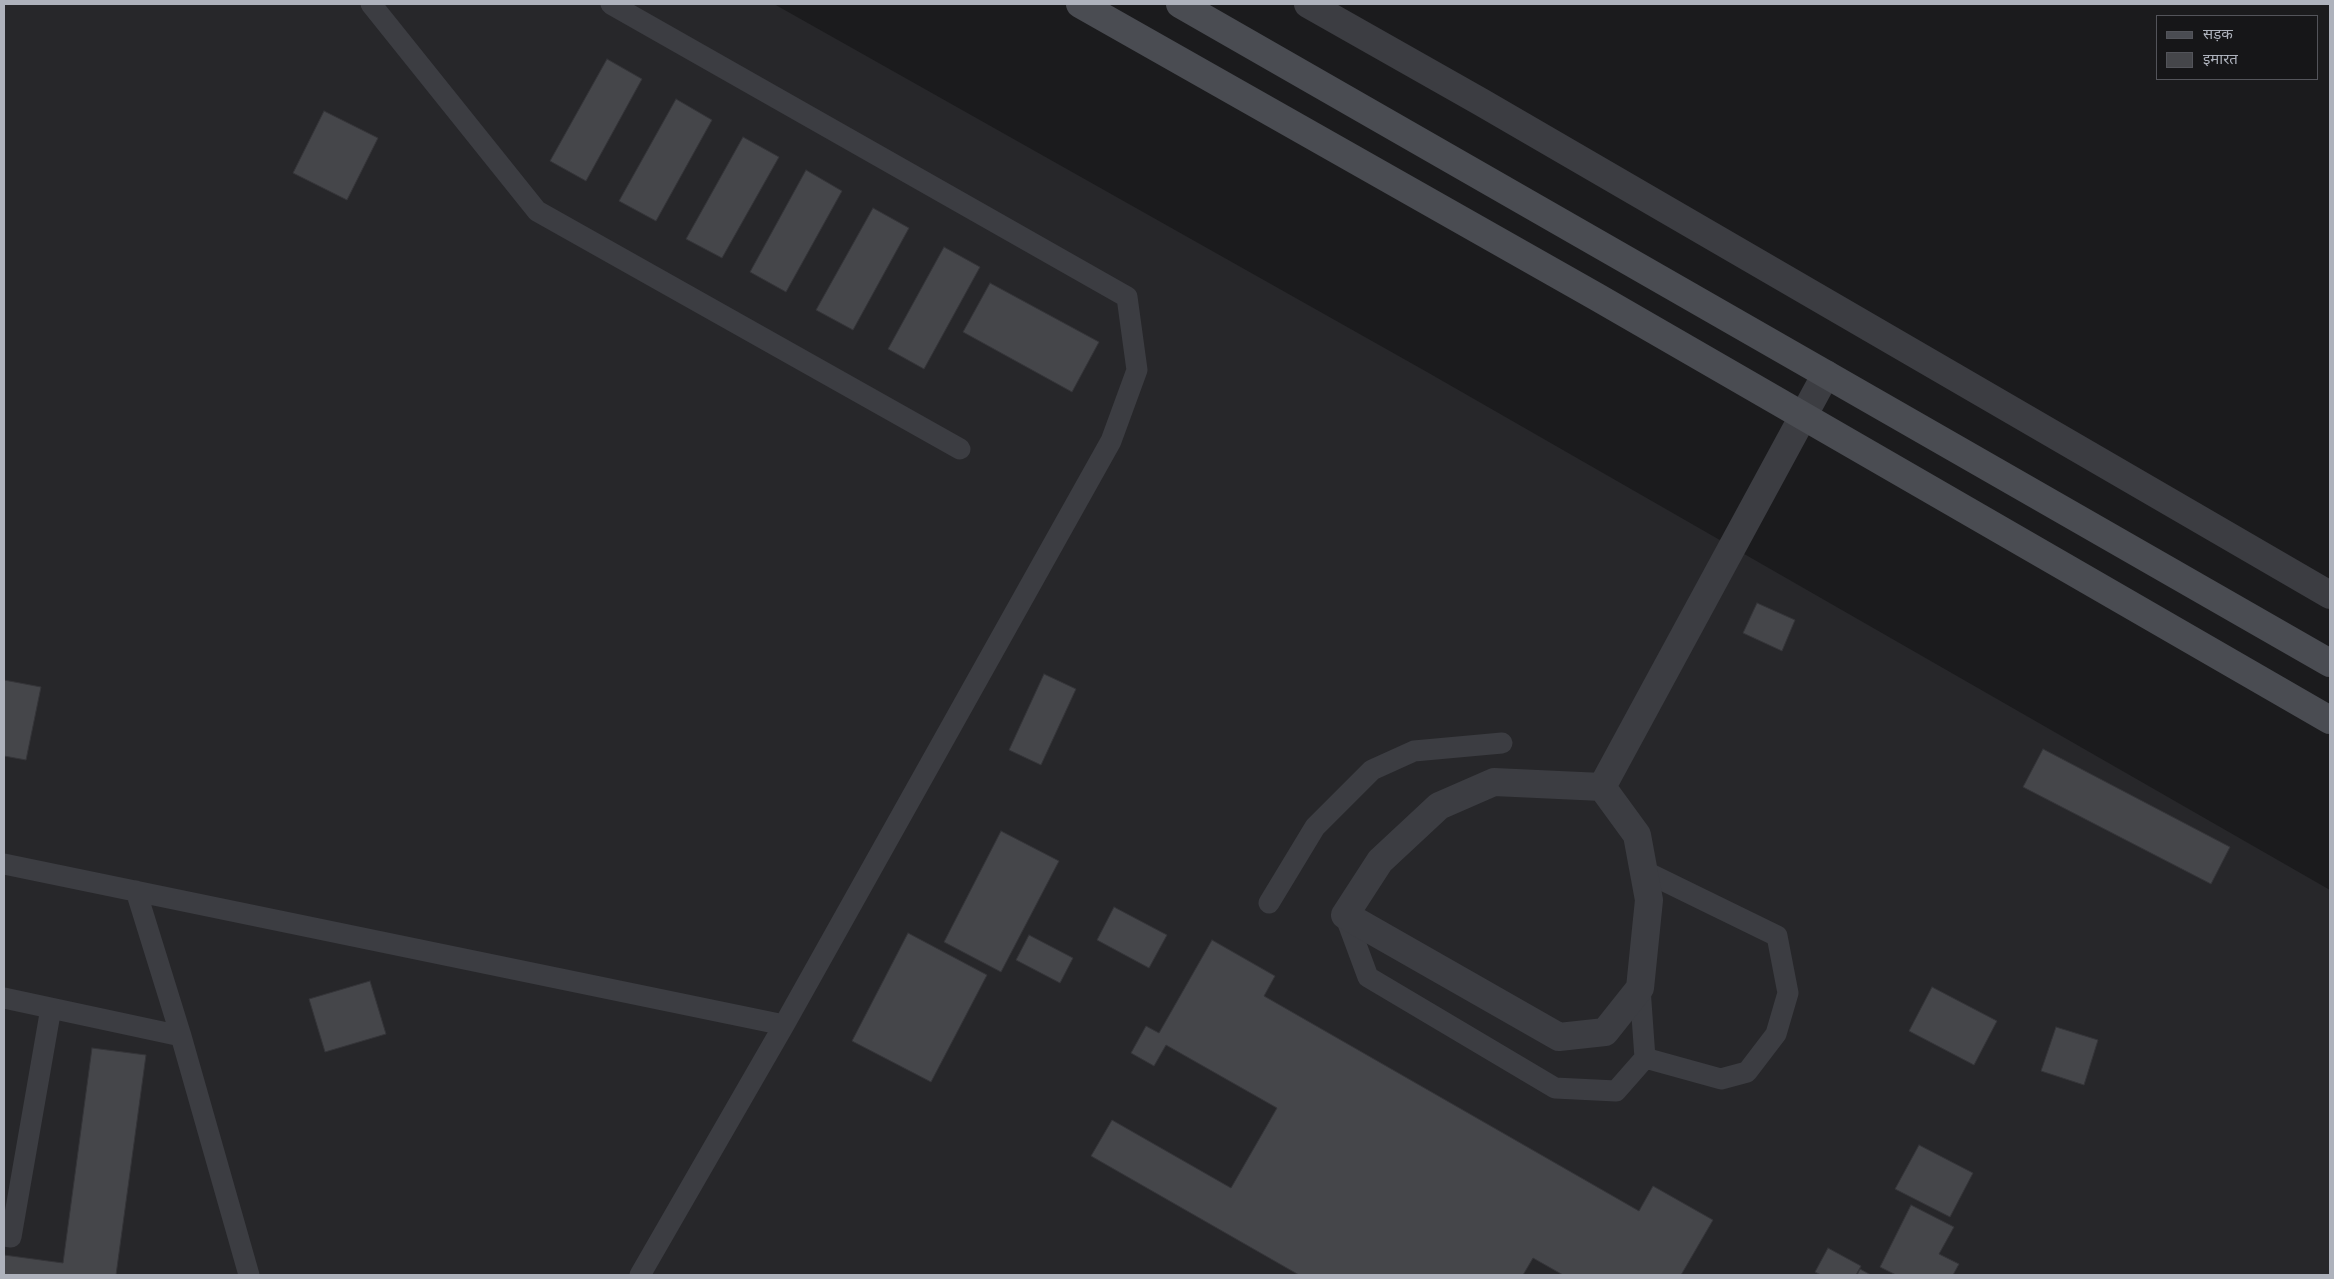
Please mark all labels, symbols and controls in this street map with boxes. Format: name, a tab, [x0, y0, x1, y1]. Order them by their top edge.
legend	[2156, 15, 2319, 80]
text: सड़क	[2203, 25, 2233, 43]
text: इमारत	[2203, 50, 2238, 68]

